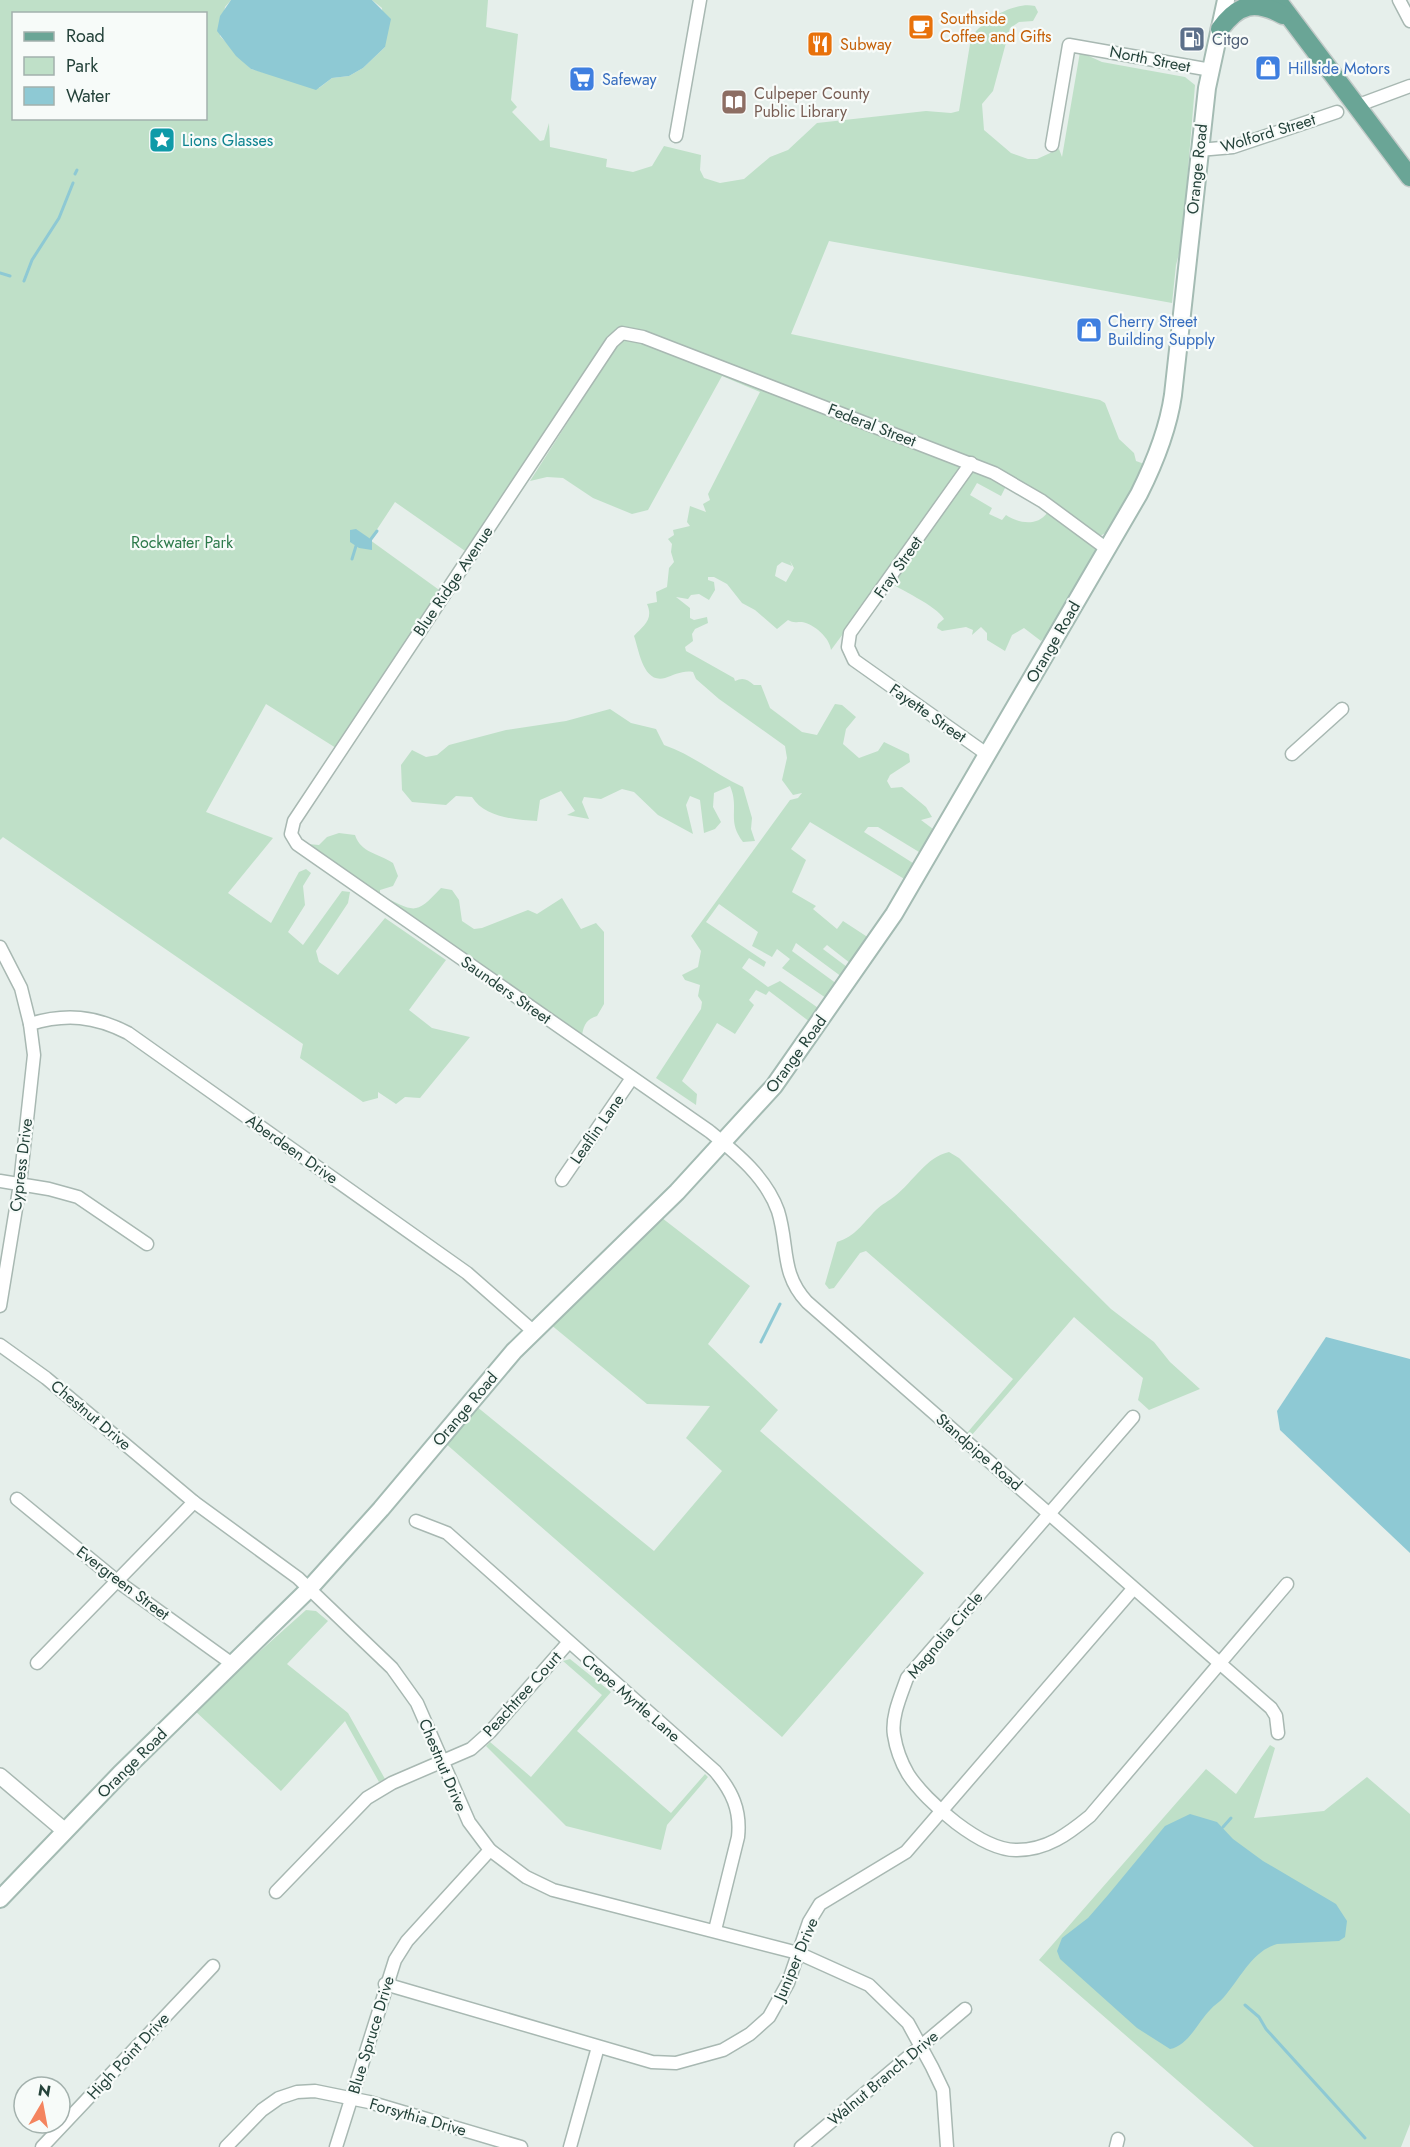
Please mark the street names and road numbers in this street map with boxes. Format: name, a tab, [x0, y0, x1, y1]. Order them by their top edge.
street label: North Street	[1108, 40, 1193, 78]
street label: Wolford Street	[1218, 108, 1318, 158]
street label: Orange Road	[1181, 123, 1213, 215]
street label: Federal Street	[824, 398, 920, 452]
street label: Blue Ridge Avenue	[408, 521, 498, 641]
street label: Fray Street	[868, 531, 928, 603]
street label: Orange Road	[1020, 597, 1086, 687]
street label: Fayette Street	[885, 678, 971, 748]
street label: Saunders Street	[456, 950, 556, 1030]
street label: Orange Road	[760, 1010, 832, 1098]
street label: Leaflin Lane	[565, 1090, 629, 1168]
street label: Aberdeen Drive	[241, 1109, 343, 1189]
street label: Cypress Drive	[4, 1117, 38, 1213]
street label: Orange Road	[427, 1367, 503, 1451]
street label: Chestnut Drive	[46, 1374, 136, 1456]
street label: Standpipe Road	[931, 1408, 1027, 1496]
street label: Evergreen Street	[72, 1540, 174, 1626]
street label: Magnolia Circle	[902, 1587, 988, 1683]
street label: Peachtree Court	[477, 1646, 567, 1742]
street label: Crepe Myrtle Lane	[577, 1649, 685, 1747]
street label: Chestnut Drive	[413, 1715, 473, 1815]
street label: Orange Road	[92, 1723, 172, 1803]
street label: Juniper Drive	[767, 1914, 824, 2006]
street label: Blue Spruce Drive	[342, 1973, 400, 2097]
street label: High Point Drive	[81, 2007, 175, 2105]
street label: Walnut Branch Drive	[823, 2025, 943, 2131]
street label: Forsythia Drive	[367, 2092, 469, 2142]

